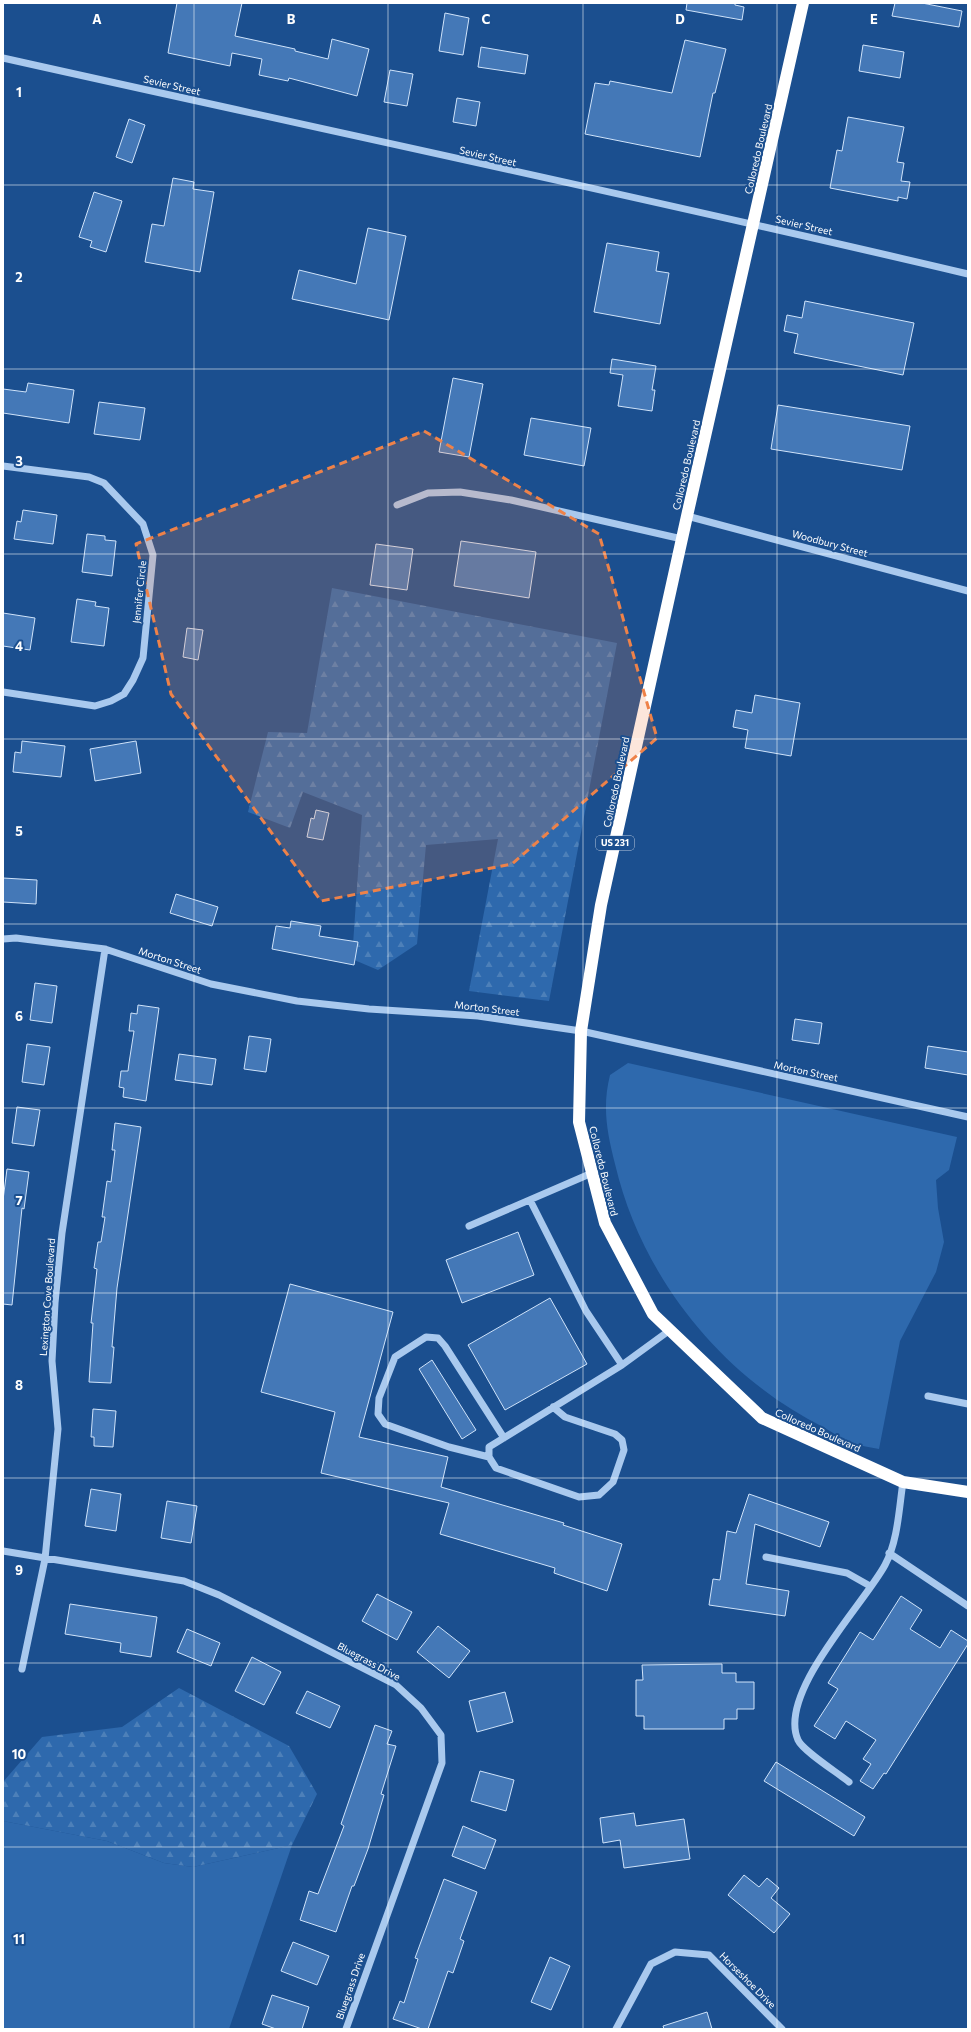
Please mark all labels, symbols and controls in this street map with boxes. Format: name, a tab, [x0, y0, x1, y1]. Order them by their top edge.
text: A	[92, 11, 102, 27]
text: B	[287, 11, 296, 27]
text: C	[482, 11, 491, 27]
text: D	[675, 11, 685, 27]
text: E	[870, 11, 878, 27]
street label: Sevier Street	[142, 73, 202, 97]
text: 1	[16, 84, 22, 100]
street label: Colloredo Boulevard	[742, 103, 774, 195]
street label: Sevier Street	[458, 144, 518, 168]
street label: Sevier Street	[774, 213, 834, 237]
text: 2	[15, 269, 23, 285]
street label: Colloredo Boulevard	[670, 419, 702, 511]
text: 3	[15, 453, 23, 469]
street label: Woodbury Street	[791, 527, 869, 559]
street label: Jennifer Circle	[130, 560, 148, 624]
text: 4	[15, 638, 23, 654]
street label: Colloredo Boulevard	[601, 735, 631, 828]
text: 5	[15, 823, 23, 839]
road number: US 231	[596, 836, 634, 850]
street label: Morton Street	[137, 944, 203, 976]
street label: Morton Street	[454, 998, 520, 1018]
text: 6	[15, 1008, 23, 1024]
street label: Morton Street	[773, 1058, 839, 1084]
street label: Colloredo Boulevard	[587, 1125, 621, 1217]
text: 7	[15, 1192, 23, 1208]
street label: Lexington Cove Boulevard	[37, 1237, 57, 1356]
text: 8	[15, 1377, 23, 1393]
street label: Colloredo Boulevard	[773, 1406, 863, 1454]
text: 9	[15, 1562, 23, 1578]
street label: Bluegrass Drive	[335, 1639, 403, 1683]
text: 10	[12, 1746, 27, 1762]
text: 11	[13, 1931, 25, 1947]
street label: Horseshoe Drive	[717, 1949, 779, 2011]
street label: Bluegrass Drive	[333, 1951, 367, 2021]

